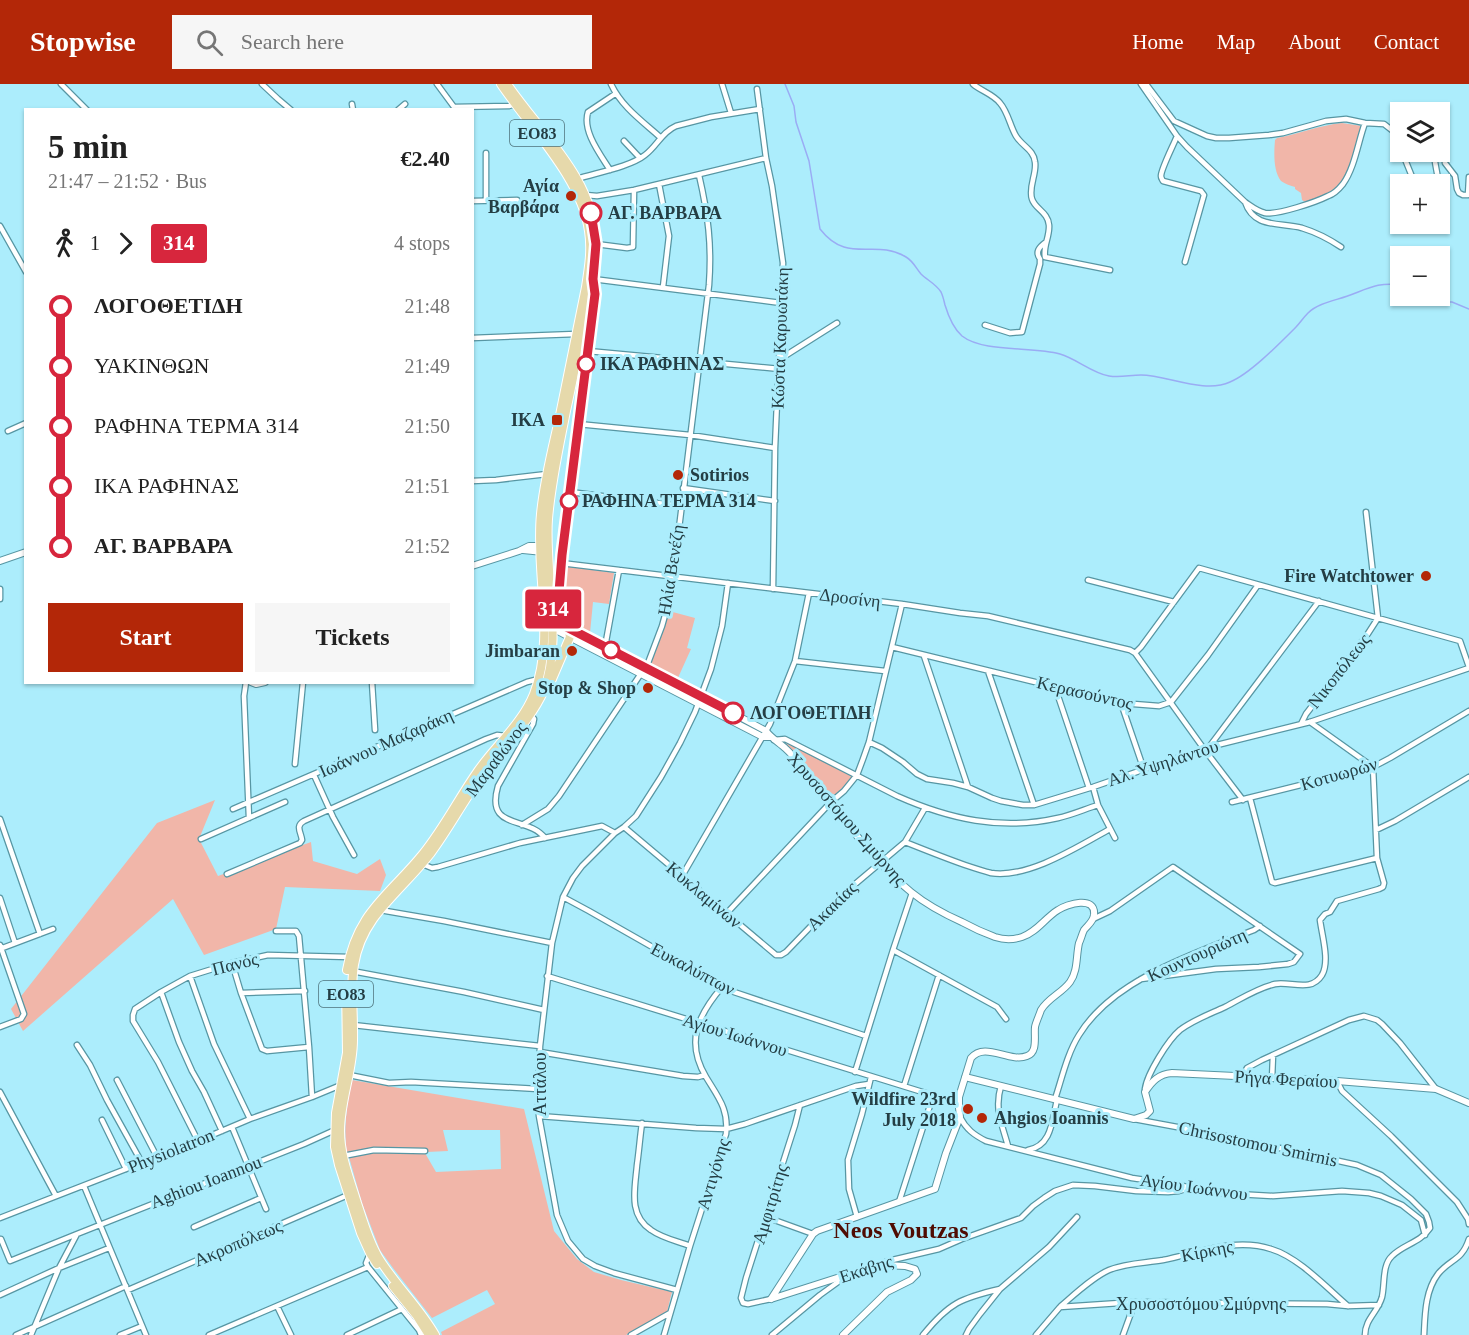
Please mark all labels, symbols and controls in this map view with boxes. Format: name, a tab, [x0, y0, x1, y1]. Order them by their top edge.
search box	[172, 15, 592, 69]
text: Stopwise	[30, 26, 136, 57]
icon: search	[193, 26, 226, 59]
text: Search here	[241, 29, 344, 54]
text: Home	[1132, 30, 1184, 54]
text: Map	[1217, 30, 1255, 54]
text: About	[1288, 30, 1341, 54]
text: Contact	[1374, 30, 1439, 54]
map controls	[1390, 102, 1450, 306]
button: layers	[1390, 102, 1450, 162]
road number: ΕΟ83	[510, 120, 564, 146]
text: 5 min	[48, 129, 128, 165]
text: €2.40	[401, 146, 450, 171]
text: 21:47 – 21:52 · Bus	[48, 170, 207, 192]
button: +	[1390, 174, 1450, 234]
place label: Αγία Βαρβάρα	[488, 176, 559, 217]
marker: Αγία Βαρβάρα	[564, 189, 578, 203]
marker: ΑΓ. ΒΑΡΒΑΡΑ	[580, 202, 602, 224]
place label: ΑΓ. ΒΑΡΒΑΡΑ	[608, 203, 722, 223]
icon: walk	[48, 227, 81, 260]
icon: forward	[109, 227, 142, 260]
text: 314	[163, 231, 195, 255]
text: 1	[90, 232, 100, 254]
text: 4 stops	[394, 232, 450, 254]
button: −	[1390, 246, 1450, 306]
street label: Κώστα Καρυωτάκη	[768, 267, 792, 409]
text: ΛΟΓΟΘΕΤΙΔΗ	[94, 293, 243, 318]
text: 21:48	[404, 295, 450, 317]
text: ΥΑΚΙΝΘΩΝ	[94, 353, 209, 378]
place label: ΙΚΑ ΡΑΦΗΝΑΣ	[600, 354, 724, 374]
text: 21:49	[404, 355, 450, 377]
marker: ΙΚΑ ΡΑΦΗΝΑΣ	[577, 355, 595, 373]
place label: ΙΚΑ	[511, 410, 545, 430]
text: ΡΑΦΗΝΑ ΤΕΡΜΑ 314	[94, 413, 299, 438]
marker: ΙΚΑ	[550, 413, 564, 427]
text: 21:50	[404, 415, 450, 437]
place label: Sotirios	[690, 465, 749, 485]
marker: Sotirios	[671, 468, 685, 482]
text: ΙΚΑ ΡΑΦΗΝΑΣ	[94, 473, 239, 498]
text: 21:51	[404, 475, 450, 497]
place label: ΡΑΦΗΝΑ ΤΕΡΜΑ 314	[582, 491, 756, 511]
marker: ΡΑΦΗΝΑ ΤΕΡΜΑ 314	[560, 492, 578, 510]
street label: Ηλία Βενέζη	[654, 523, 688, 617]
text: ΑΓ. ΒΑΡΒΑΡΑ	[94, 533, 233, 558]
text: 21:52	[404, 535, 450, 557]
place label: Fire Watchtower	[1284, 566, 1414, 586]
marker: Fire Watchtower	[1419, 569, 1433, 583]
street label: Δροσίνη	[818, 584, 882, 612]
line badge: 314	[518, 590, 588, 628]
text: 314	[537, 597, 569, 621]
button: Start	[48, 603, 243, 672]
button: Tickets	[255, 603, 450, 672]
street label: Νικοπόλεως	[1304, 630, 1374, 712]
place label: Jimbaran	[485, 641, 560, 661]
unlabelled marker	[602, 641, 620, 659]
marker: Jimbaran	[565, 644, 579, 658]
street label: Κερασούντος	[1035, 672, 1135, 714]
place label: Stop & Shop	[538, 678, 636, 698]
marker: Stop & Shop	[641, 681, 655, 695]
marker: ΛΟΓΟΘΕΤΙΔΗ	[722, 702, 744, 724]
place label: ΛΟΓΟΘΕΤΙΔΗ	[750, 703, 872, 723]
street label: Ιωάννου Μαζαράκη	[316, 704, 456, 782]
street label: Μαραθώνος	[461, 718, 531, 800]
street label: Αλ. Υψηλάντου	[1105, 736, 1221, 790]
street label: Χρυσοστόμου Σμύρνης	[784, 748, 910, 890]
street label: Κοτυωρών	[1298, 754, 1380, 794]
street label: Κυκλαμίνων	[662, 858, 746, 932]
street label: Ακακίας	[803, 877, 861, 935]
street label: Κουντουριώτη	[1144, 924, 1250, 986]
street label: Ευκαλύπτων	[648, 939, 738, 999]
street label: Πανός	[210, 949, 260, 979]
road number: ΕΟ83	[319, 981, 373, 1007]
street label: Αγίου Ιωάννου	[680, 1010, 790, 1060]
street label: Αττάλου	[530, 1052, 550, 1116]
street label: Ρήγα Φεραίου	[1234, 1066, 1338, 1092]
place label: Wildfire 23rd July 2018	[851, 1089, 956, 1130]
marker: Wildfire 23rd July 2018	[961, 1102, 975, 1116]
place label: Ahgios Ioannis	[994, 1108, 1109, 1128]
marker: Ahgios Ioannis	[975, 1111, 989, 1125]
street label: Chrisostomou Smirnis	[1177, 1117, 1339, 1171]
street label: Physiolatron	[125, 1125, 217, 1177]
street label: Αντιγόνης	[693, 1136, 733, 1212]
street label: Aghiou Ioannou	[148, 1152, 264, 1212]
street label: Αμφιτρίτης	[748, 1162, 792, 1246]
street label: Αγίου Ιωάννου	[1139, 1170, 1249, 1204]
street label: Ακροπόλεως	[191, 1216, 285, 1270]
district label: Neos Voutzas	[833, 1217, 969, 1243]
street label: Κίρκης	[1179, 1236, 1235, 1266]
street label: Εκάβης	[837, 1251, 895, 1287]
street label: Χρυσοστόμου Σμύρνης	[1116, 1294, 1286, 1314]

